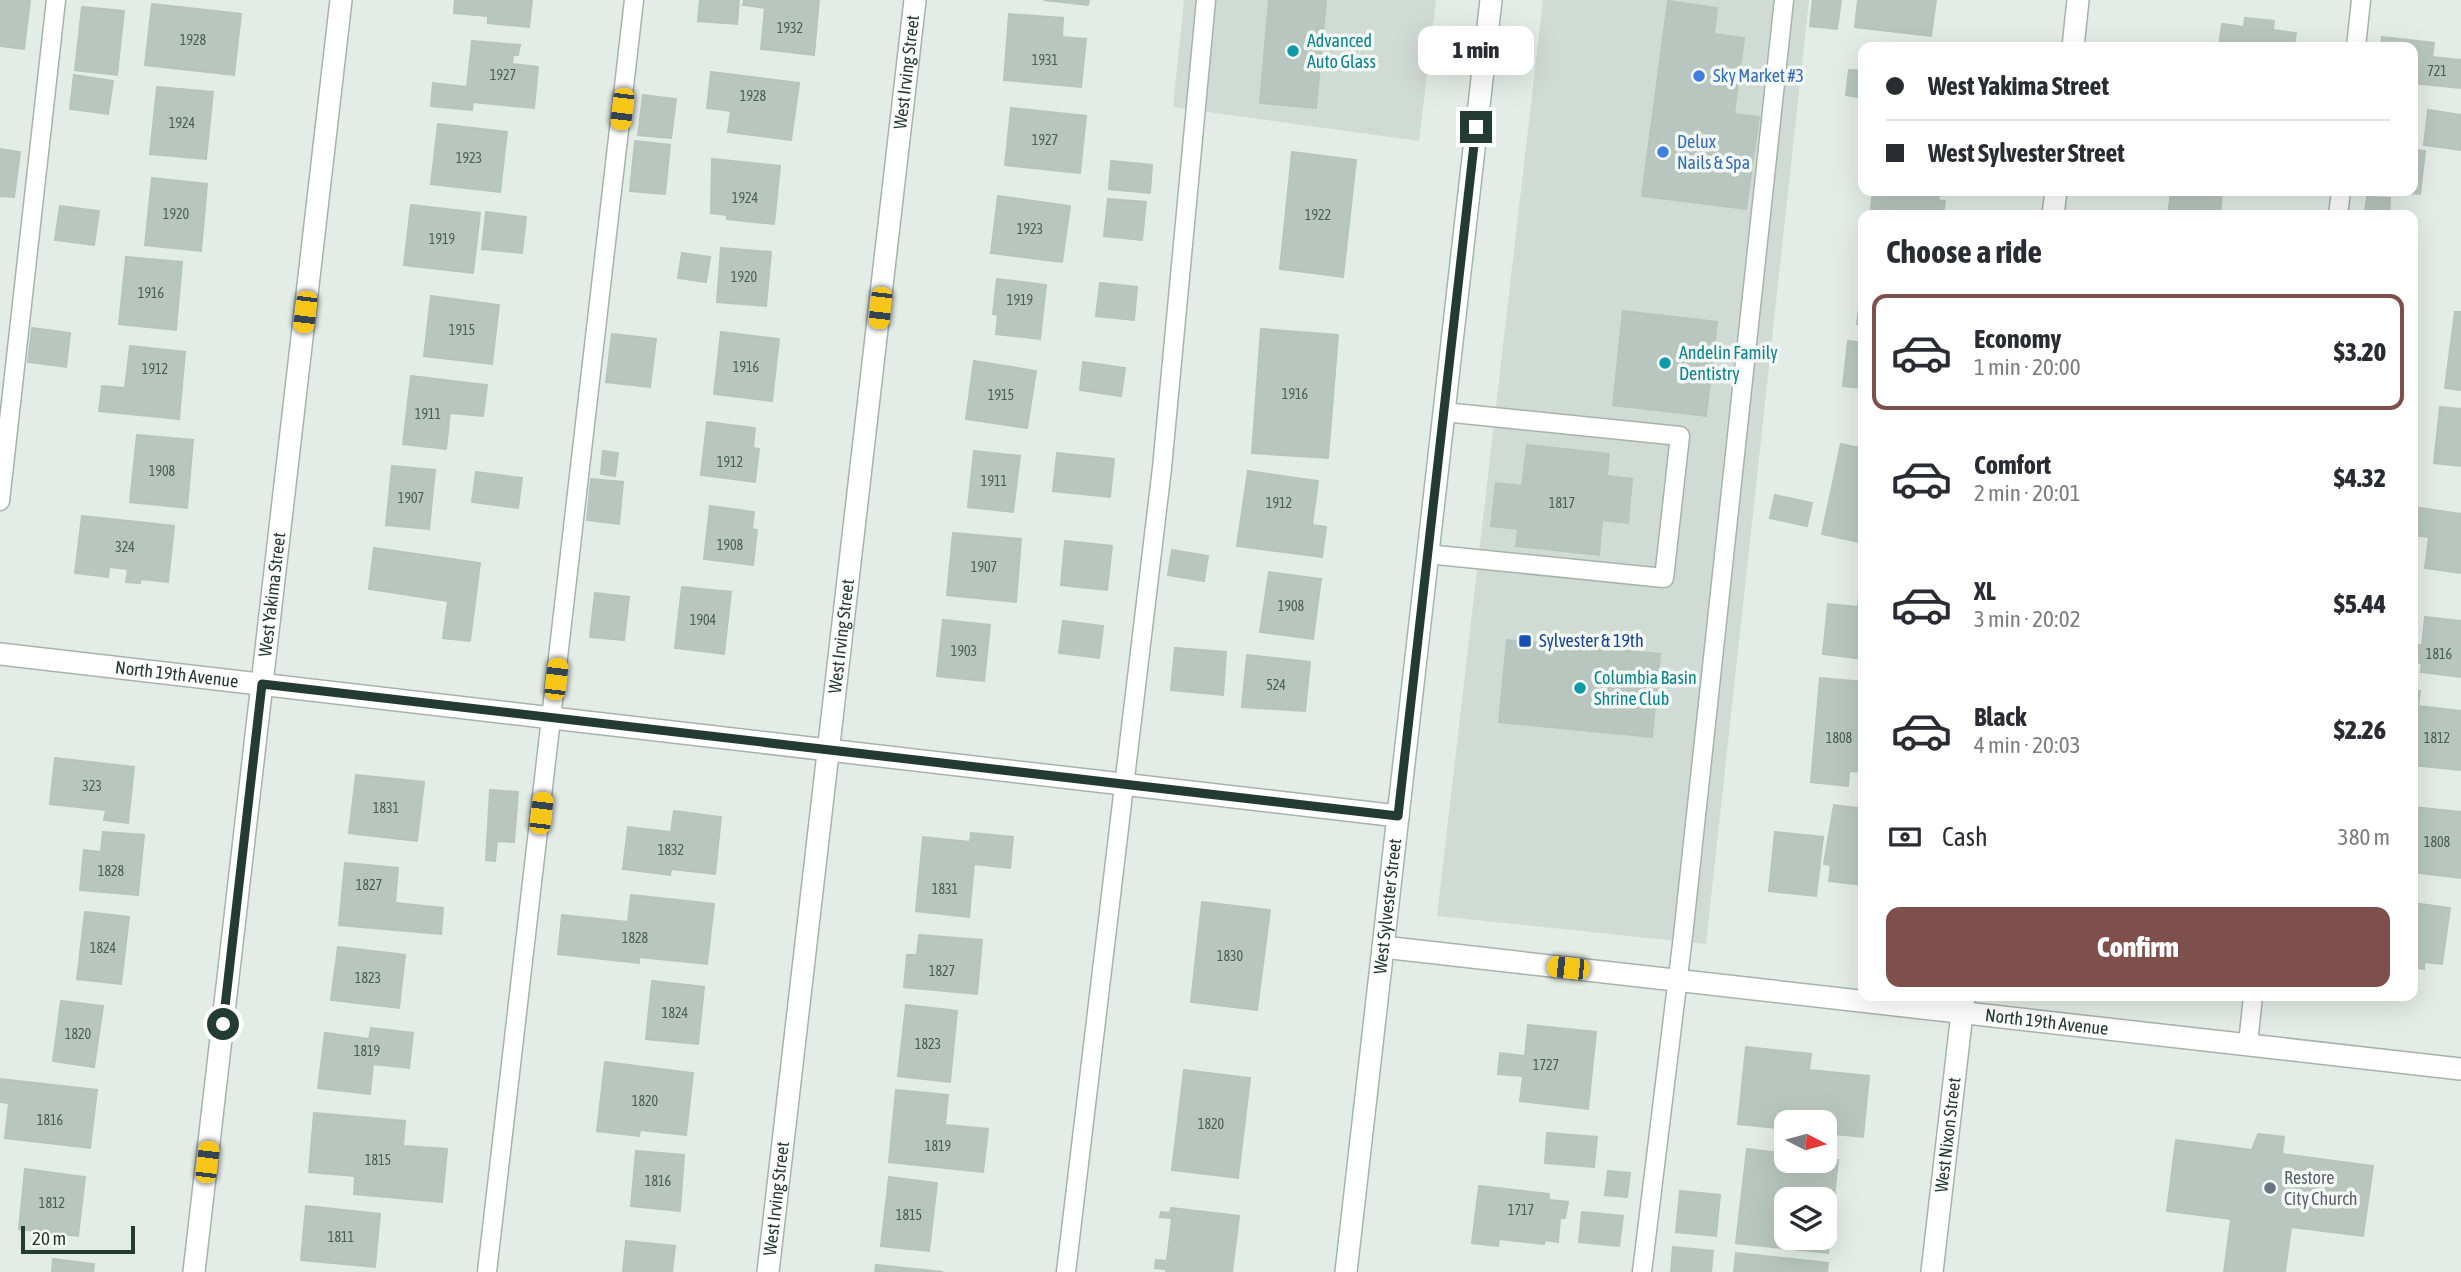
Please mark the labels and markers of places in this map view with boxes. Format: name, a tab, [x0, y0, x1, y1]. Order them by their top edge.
place label: Advanced Auto Glass	[1307, 30, 1376, 72]
marker: Advanced Auto Glass	[1285, 43, 1301, 59]
place label: Sky Market #3	[1713, 65, 1804, 86]
marker: Sky Market #3	[1691, 68, 1707, 84]
place label: Delux Nails & Spa	[1677, 131, 1750, 173]
marker: Delux Nails & Spa	[1655, 144, 1671, 160]
place label: Andelin Family Dentistry	[1679, 342, 1778, 384]
marker: Andelin Family Dentistry	[1657, 355, 1673, 371]
place label: Sylvester & 19th	[1539, 630, 1644, 651]
marker: Sylvester & 19th	[1517, 633, 1533, 649]
place label: Columbia Basin Shrine Club	[1594, 667, 1697, 709]
marker: Columbia Basin Shrine Club	[1572, 680, 1588, 696]
place label: Restore City Church	[2284, 1167, 2358, 1209]
marker: Restore City Church	[2262, 1180, 2278, 1196]

